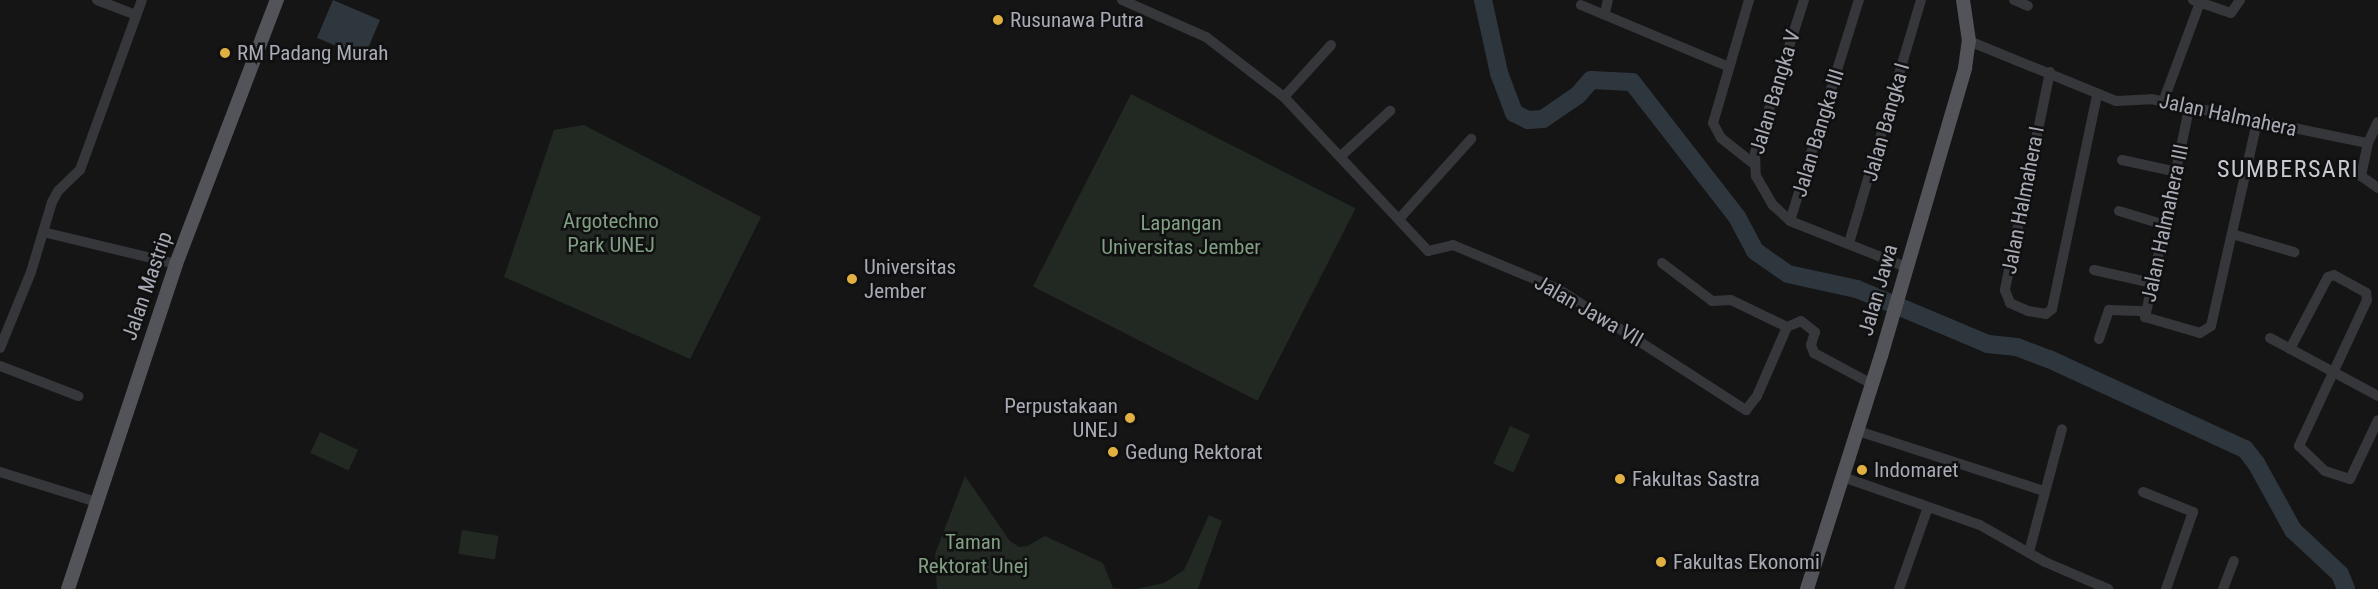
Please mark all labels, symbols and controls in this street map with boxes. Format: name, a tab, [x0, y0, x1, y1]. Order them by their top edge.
place label: Rusunawa Putra	[1010, 7, 1144, 33]
marker: Rusunawa Putra	[991, 13, 1005, 27]
street label: Jalan Bangka V	[1744, 27, 1806, 157]
place label: RM Padang Murah	[237, 40, 388, 66]
marker: RM Padang Murah	[218, 46, 232, 60]
street label: Jalan Bangka I	[1857, 60, 1915, 184]
street label: Jalan Bangka III	[1787, 66, 1849, 200]
street label: Jalan Halmahera	[2157, 88, 2299, 142]
street label: Jalan Halmahera I	[1996, 124, 2050, 276]
street label: Jalan Halmahera III	[2136, 142, 2194, 304]
district label: SUMBERSARI	[2217, 156, 2359, 184]
park label: Argotechno Park UNEJ	[563, 208, 659, 258]
park label: Lapangan Universitas Jember	[1101, 210, 1261, 260]
street label: Jalan Mastrip	[117, 228, 177, 344]
street label: Jalan Jawa	[1853, 241, 1903, 339]
place label: Universitas Jember	[864, 254, 956, 304]
street label: Jalan Jawa VII	[1530, 270, 1648, 352]
marker: Universitas Jember	[845, 272, 859, 286]
place label: Perpustakaan UNEJ	[1004, 393, 1118, 443]
marker: Perpustakaan UNEJ	[1123, 411, 1137, 425]
place label: Gedung Rektorat	[1125, 439, 1262, 465]
marker: Gedung Rektorat	[1106, 445, 1120, 459]
place label: Indomaret	[1874, 457, 1959, 483]
marker: Indomaret	[1855, 463, 1869, 477]
place label: Fakultas Sastra	[1632, 466, 1760, 492]
marker: Fakultas Sastra	[1613, 472, 1627, 486]
park label: Taman Rektorat Unej	[918, 529, 1028, 579]
place label: Fakultas Ekonomi	[1673, 549, 1820, 575]
marker: Fakultas Ekonomi	[1654, 555, 1668, 569]

